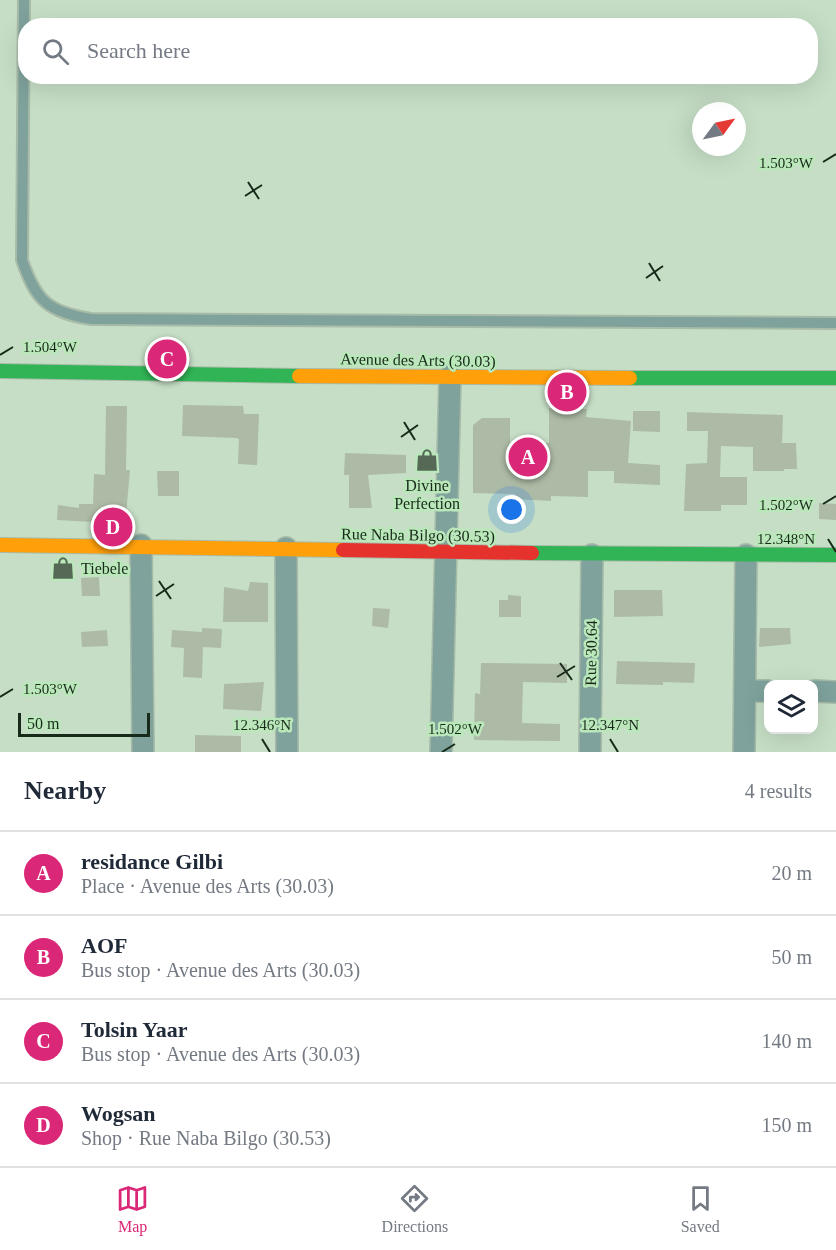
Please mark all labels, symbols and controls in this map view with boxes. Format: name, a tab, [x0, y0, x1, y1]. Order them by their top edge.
search box	[18, 18, 818, 84]
icon: search	[39, 35, 72, 68]
text: Search here	[87, 38, 190, 63]
north arrow	[692, 102, 746, 156]
text: 1.503°W	[759, 155, 814, 171]
pin: C	[148, 336, 186, 382]
text: 1.504°W	[23, 339, 78, 355]
street label: Avenue des Arts (30.03)	[340, 350, 496, 371]
pin: B	[548, 370, 586, 414]
pin: A	[508, 434, 548, 480]
shop icon: Divine Perfection	[414, 447, 440, 473]
place label: Divine Perfection	[394, 477, 460, 512]
your location	[497, 495, 526, 524]
text: 1.502°W	[759, 497, 814, 513]
pin: D	[94, 504, 132, 550]
street label: Rue Naba Bilgo (30.53)	[341, 525, 495, 546]
text: 12.348°N	[757, 531, 815, 547]
shop icon: Tiebele	[50, 555, 76, 581]
place label: Tiebele	[81, 560, 128, 577]
street label: Rue 30.64	[582, 620, 600, 686]
map controls	[764, 680, 818, 734]
button: layers	[764, 680, 818, 734]
text: 1.503°W	[23, 681, 78, 697]
scale bar	[18, 710, 150, 738]
text: 50 m	[27, 715, 59, 732]
text: 12.346°N	[233, 717, 291, 733]
text: 12.347°N	[581, 717, 639, 733]
text: 1.502°W	[428, 721, 483, 737]
text: Nearby	[24, 776, 106, 805]
text: 4 results	[745, 780, 812, 802]
text: residance Gilbi	[81, 849, 223, 874]
text: A	[36, 862, 51, 884]
text: 20 m	[771, 862, 812, 884]
text: Place · Avenue des Arts (30.03)	[81, 875, 334, 897]
text: AOF	[81, 933, 127, 958]
text: B	[37, 946, 50, 968]
text: 50 m	[771, 946, 812, 968]
text: Bus stop · Avenue des Arts (30.03)	[81, 959, 360, 981]
text: Tolsin Yaar	[81, 1017, 188, 1042]
text: C	[36, 1030, 51, 1052]
text: 140 m	[761, 1030, 812, 1052]
text: Bus stop · Avenue des Arts (30.03)	[81, 1043, 360, 1065]
text: Wogsan	[81, 1101, 156, 1126]
text: D	[36, 1114, 51, 1136]
text: 150 m	[761, 1114, 812, 1136]
text: Shop · Rue Naba Bilgo (30.53)	[81, 1127, 331, 1149]
tab: Map	[116, 1182, 149, 1236]
tab: Directions	[382, 1182, 448, 1236]
tab: Saved	[681, 1182, 720, 1236]

